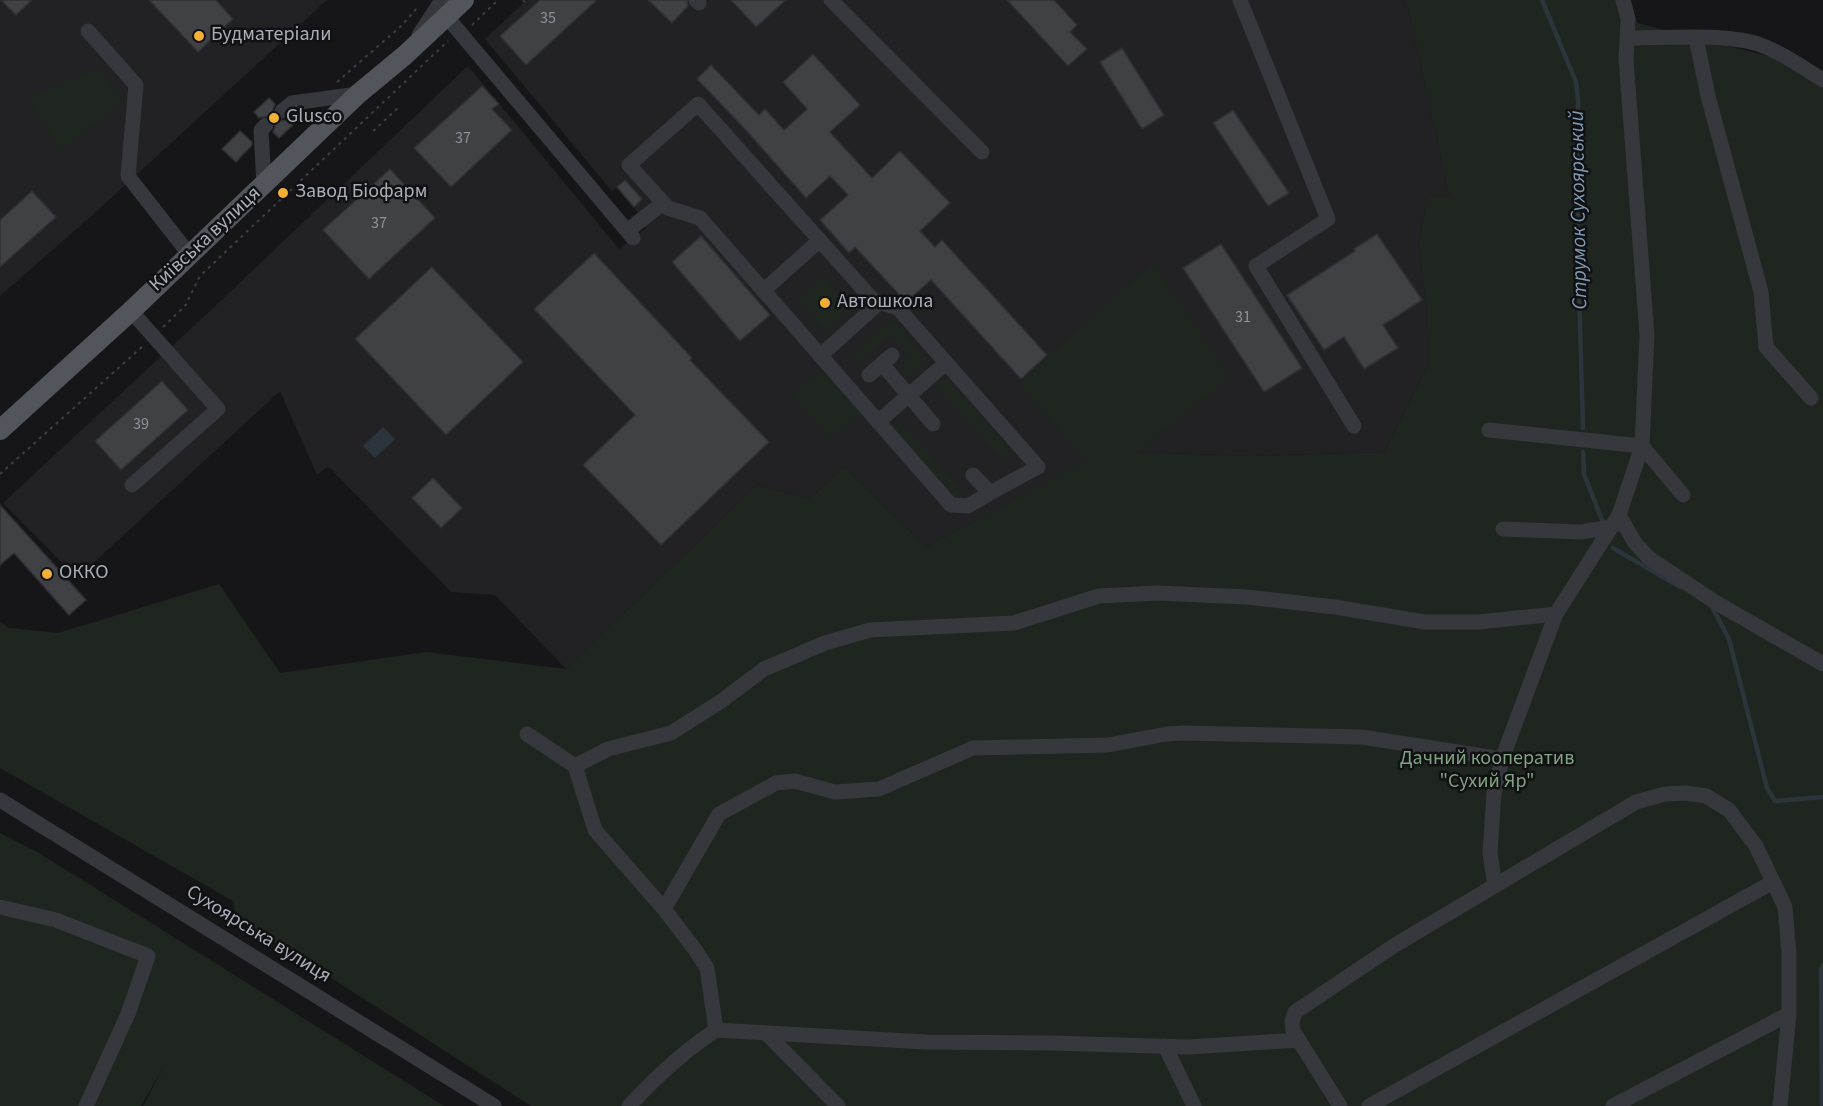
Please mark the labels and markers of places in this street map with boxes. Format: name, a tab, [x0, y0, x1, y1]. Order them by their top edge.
place label: Будматеріали	[211, 24, 332, 48]
marker: Будматеріали	[192, 29, 206, 43]
place label: Glusco	[286, 106, 342, 130]
marker: Glusco	[267, 111, 281, 125]
place label: Завод Біофарм	[295, 181, 427, 205]
marker: Завод Біофарм	[276, 186, 290, 200]
place label: Автошкола	[837, 291, 933, 315]
marker: Автошкола	[818, 296, 832, 310]
place label: ОККО	[59, 562, 109, 586]
marker: ОККО	[40, 567, 54, 581]

